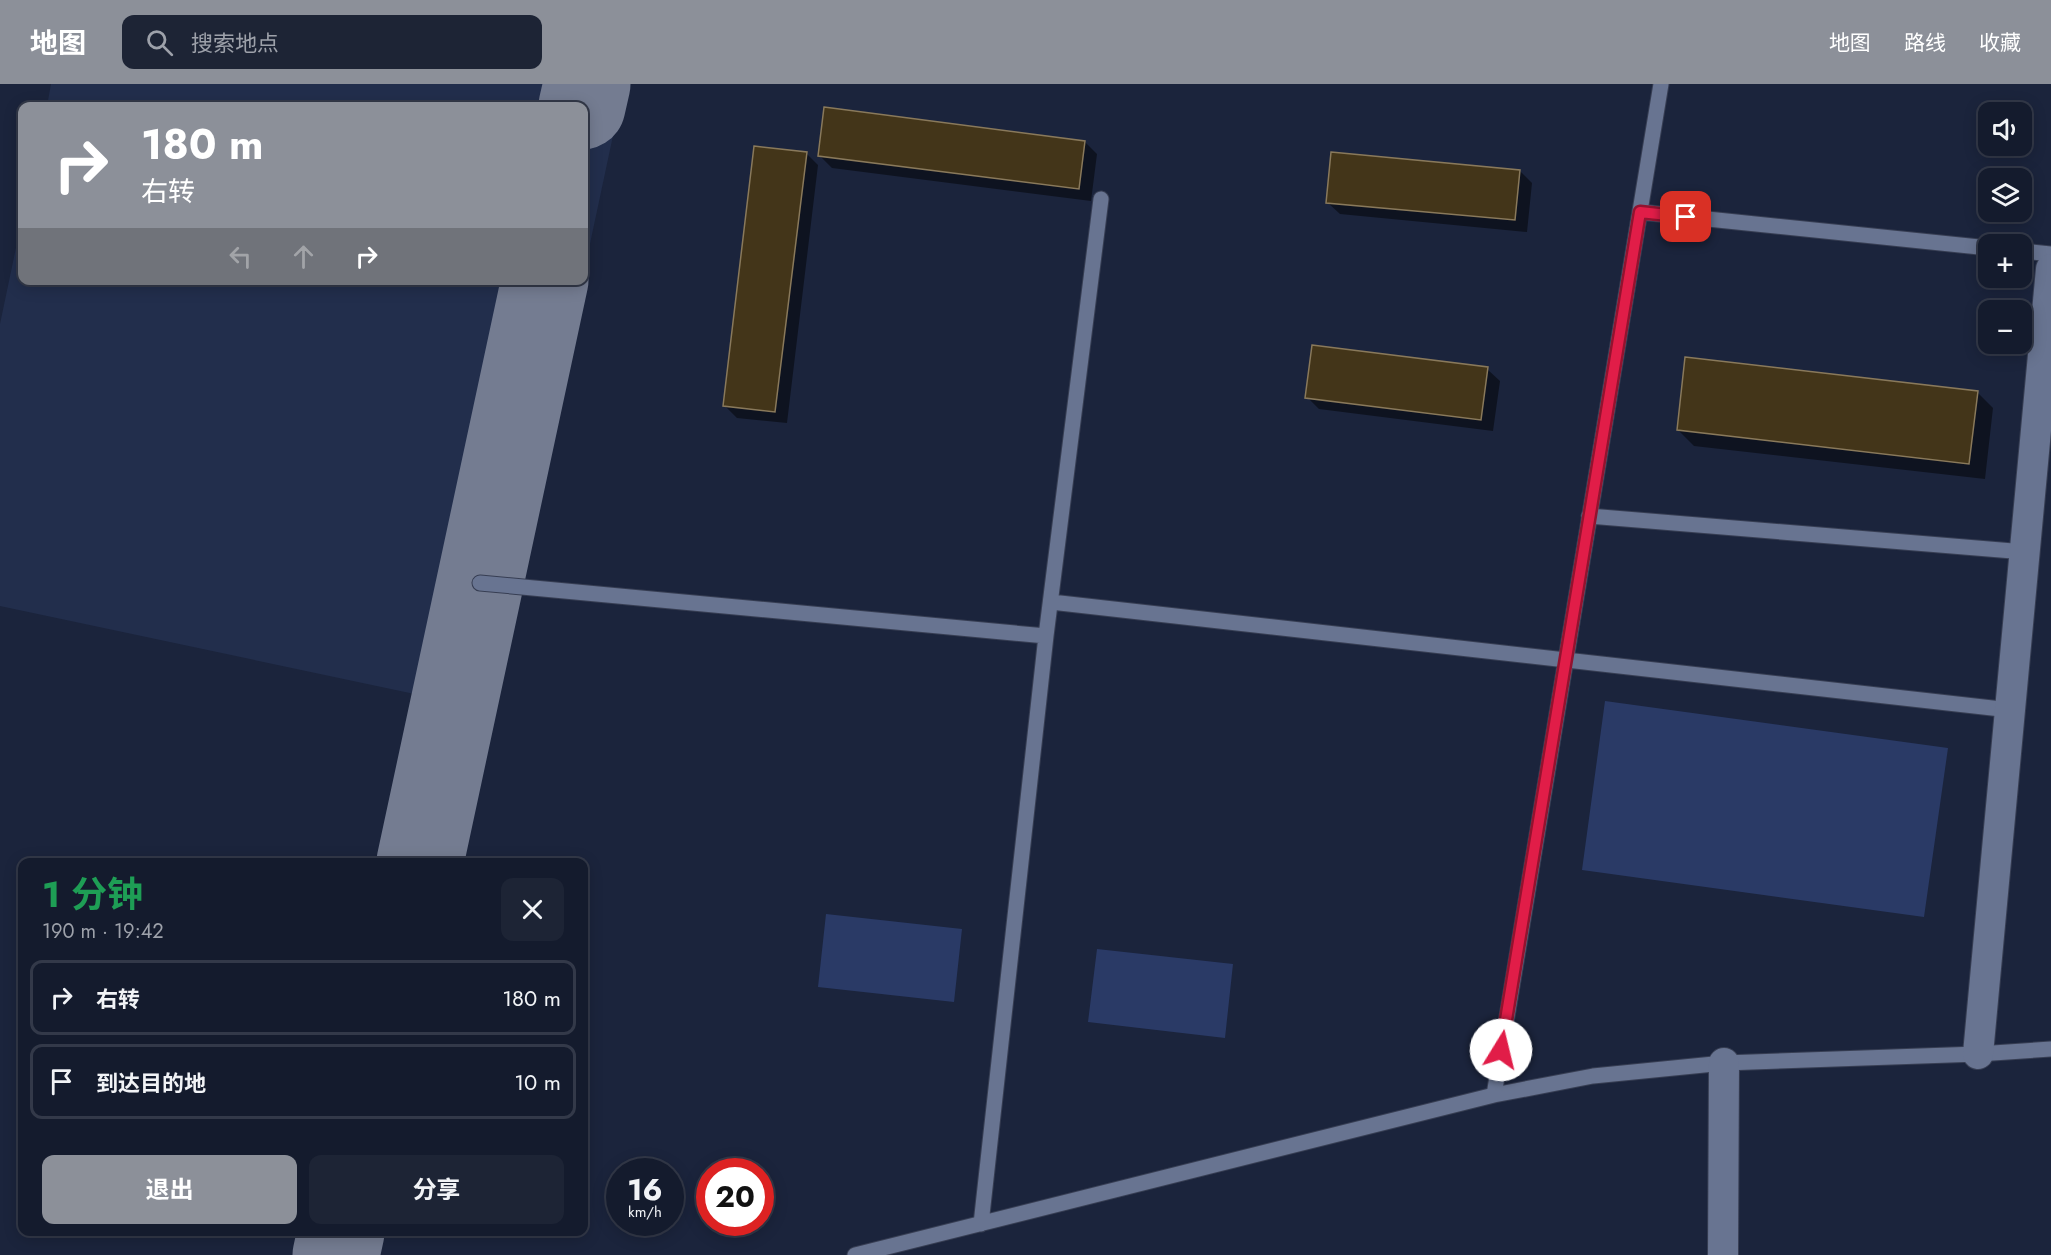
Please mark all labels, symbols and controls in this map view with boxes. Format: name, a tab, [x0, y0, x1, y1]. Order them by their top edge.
search box	[122, 15, 542, 69]
text: 地图	[30, 23, 86, 64]
icon: search	[143, 26, 176, 59]
text: 搜索地点	[191, 27, 279, 59]
text: 地图	[1829, 28, 1871, 58]
text: 路线	[1904, 28, 1946, 58]
text: 收藏	[1979, 28, 2021, 58]
map controls	[1978, 102, 2032, 354]
button: sound	[1978, 102, 2032, 156]
text: 180 m	[141, 114, 264, 175]
icon: right	[42, 126, 120, 204]
button: layers	[1978, 168, 2032, 222]
text: 右转	[141, 172, 195, 211]
pin	[1660, 191, 1711, 242]
icon: arrive	[1669, 200, 1702, 233]
button: +	[1978, 234, 2032, 288]
icon: left	[224, 240, 257, 273]
icon: ahead	[287, 240, 320, 273]
icon: right	[350, 240, 383, 273]
button: −	[1978, 300, 2032, 354]
text: 1 分钟	[42, 868, 143, 920]
button: close	[501, 878, 564, 941]
text: 190 m · 19:42	[42, 917, 164, 946]
icon: right	[45, 981, 78, 1014]
text: 180 m	[502, 982, 561, 1014]
text: 右转	[96, 983, 140, 1015]
position arrow	[1469, 1018, 1533, 1082]
icon: arrive	[45, 1065, 78, 1098]
text: 10 m	[514, 1066, 561, 1098]
text: 到达目的地	[96, 1067, 206, 1099]
button: 退出	[42, 1155, 297, 1224]
button: 分享	[309, 1155, 564, 1224]
speed limit sign: 20	[696, 1158, 774, 1236]
text: 16	[627, 1168, 663, 1211]
text: km/h	[628, 1201, 662, 1223]

